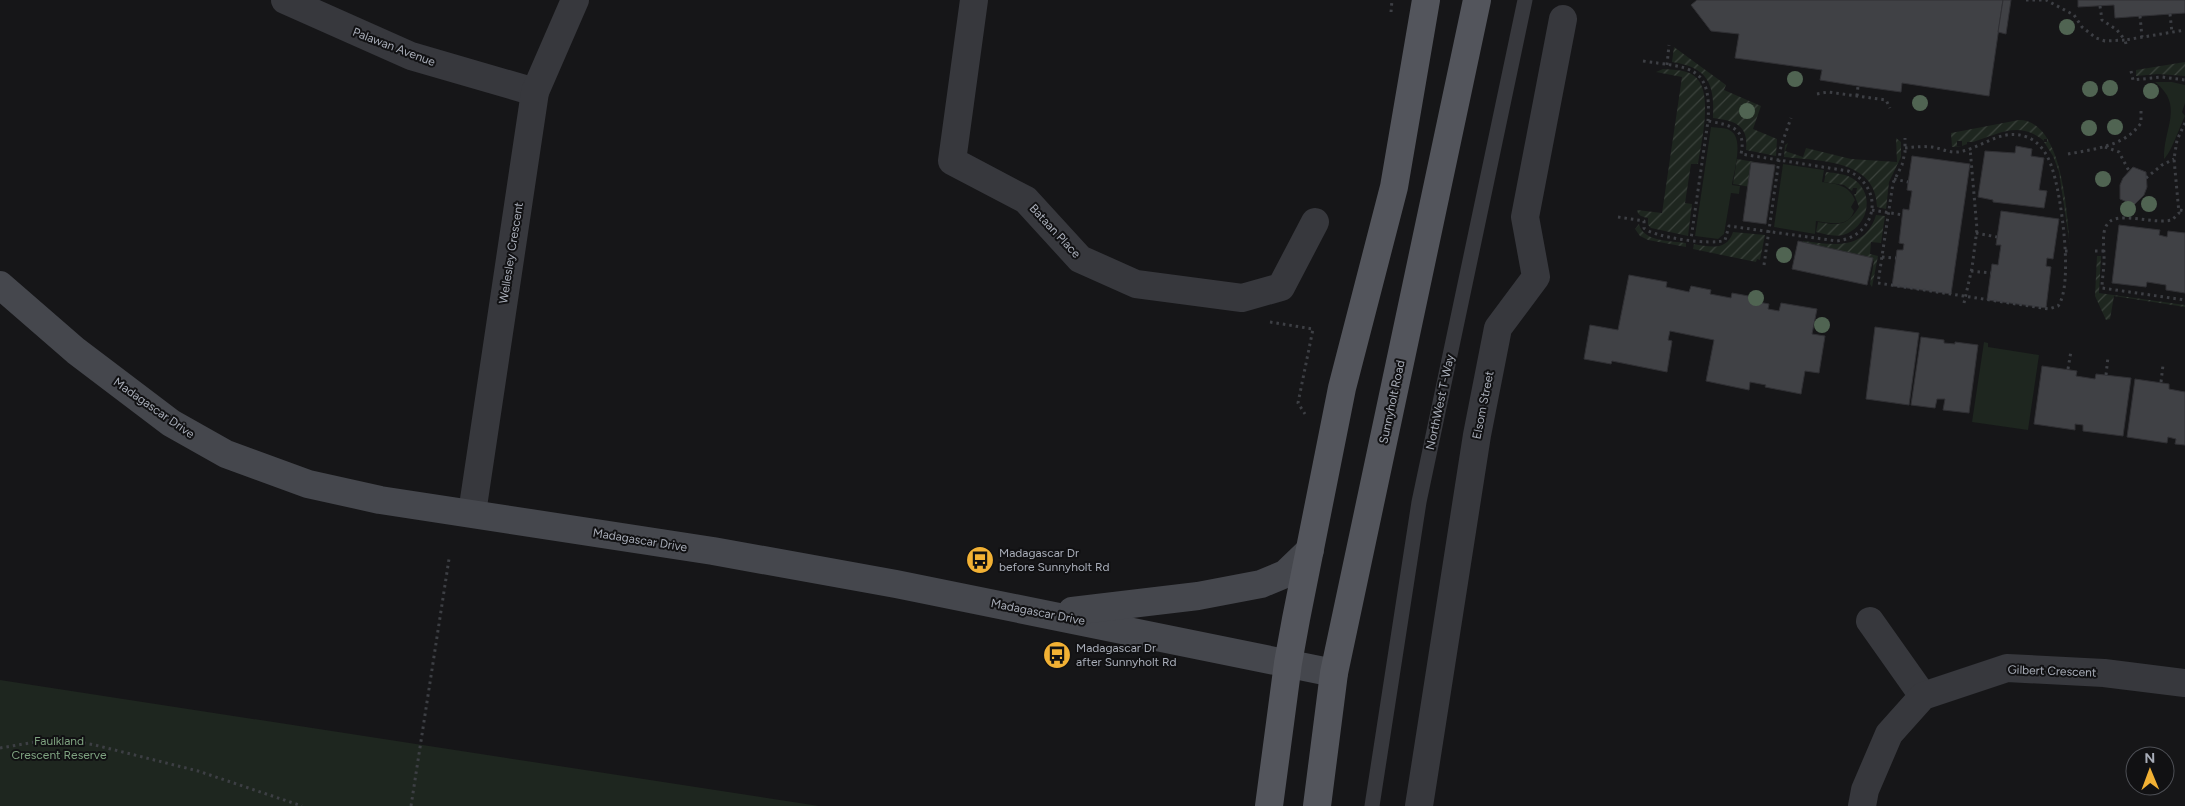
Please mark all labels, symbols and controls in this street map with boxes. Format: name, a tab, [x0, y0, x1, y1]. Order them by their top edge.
street label: Palawan Avenue	[351, 25, 438, 69]
street label: Wellesley Crescent	[496, 201, 526, 305]
street label: Bataan Place	[1026, 201, 1084, 261]
street label: NorthWest T-Way	[1423, 352, 1457, 451]
street label: Sunnyholt Road	[1376, 359, 1408, 445]
street label: Elsom Street	[1470, 369, 1497, 440]
street label: Madagascar Drive	[111, 375, 198, 441]
street label: Madagascar Drive	[592, 526, 689, 554]
bus stop icon: Madagascar Dr before Sunnyholt Rd	[965, 545, 995, 575]
place label: Madagascar Dr before Sunnyholt Rd	[999, 546, 1110, 574]
street label: Madagascar Drive	[990, 596, 1087, 628]
bus stop icon: Madagascar Dr after Sunnyholt Rd	[1042, 640, 1072, 670]
place label: Madagascar Dr after Sunnyholt Rd	[1076, 641, 1177, 669]
street label: Gilbert Crescent	[2007, 662, 2097, 680]
park label: Faulkland Crescent Reserve	[11, 734, 107, 762]
north arrow	[2125, 746, 2175, 796]
text: N	[2144, 750, 2155, 767]

